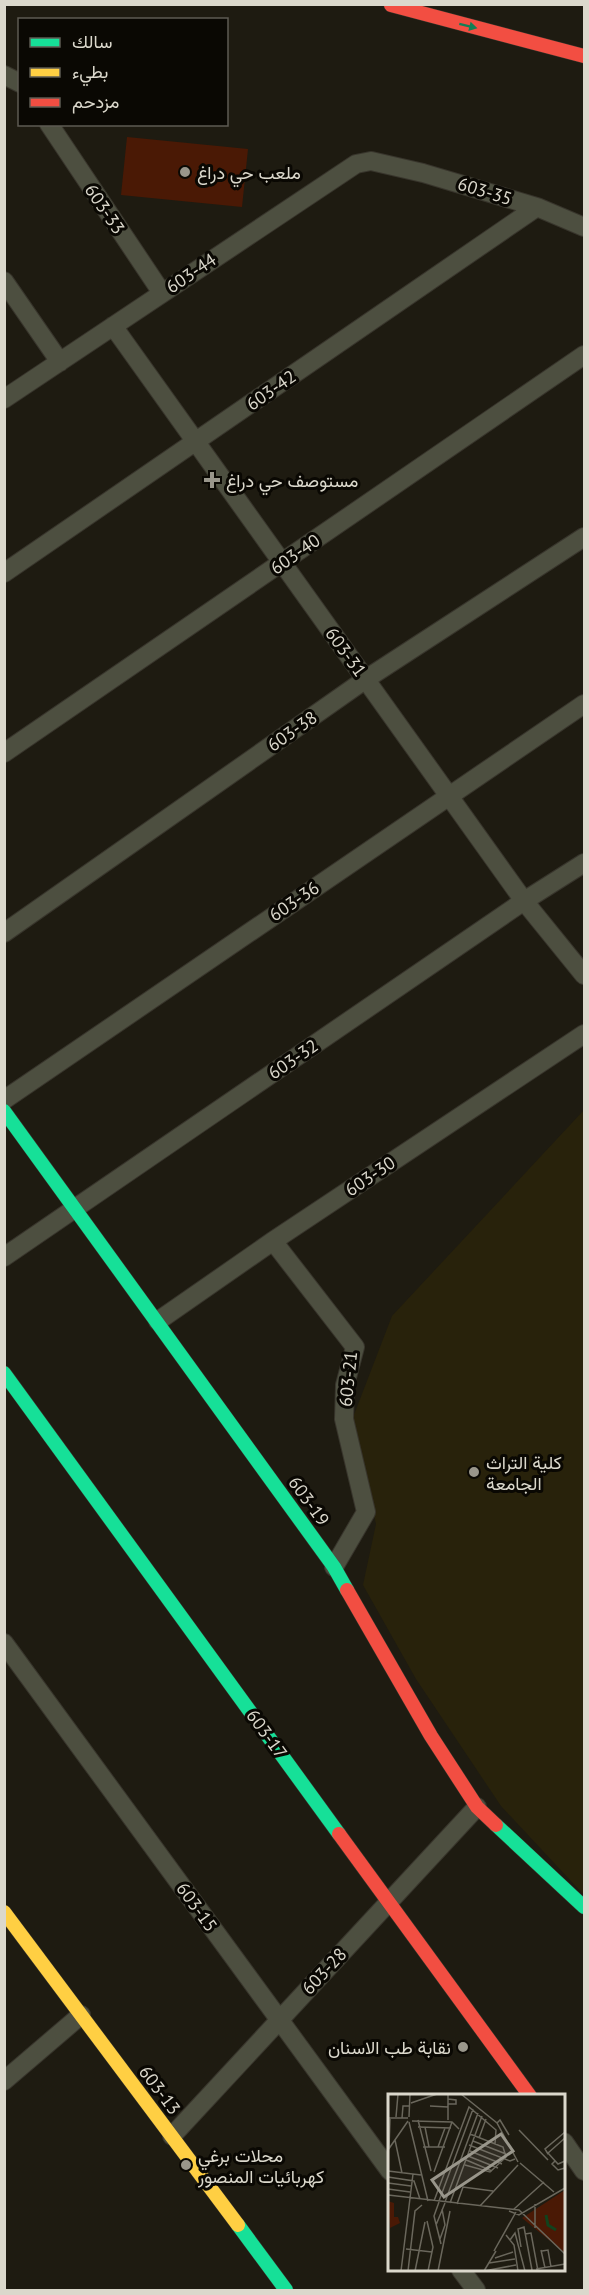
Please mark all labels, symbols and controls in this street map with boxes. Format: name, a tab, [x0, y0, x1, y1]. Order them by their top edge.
legend	[18, 18, 228, 126]
one-way arrow	[458, 22, 477, 32]
text: سالك	[72, 30, 112, 53]
text: بطيء	[72, 60, 108, 87]
text: مزدحم	[72, 90, 119, 114]
place label: ملعب حي دراغ	[197, 161, 301, 188]
marker: ملعب حي دراغ	[178, 165, 192, 179]
street label: 603-35	[455, 172, 515, 210]
street label: 603-33	[80, 180, 130, 238]
street label: 603-44	[162, 248, 221, 298]
street label: 603-42	[242, 365, 300, 415]
place label: مستوصف حي دراغ	[226, 469, 358, 496]
marker: مستوصف حي دراغ	[203, 471, 221, 489]
street label: 603-40	[266, 529, 324, 579]
street label: 603-31	[320, 623, 372, 681]
street label: 603-38	[263, 706, 321, 756]
street label: 603-36	[265, 876, 323, 926]
street label: 603-32	[264, 1034, 322, 1084]
street label: 603-30	[341, 1151, 400, 1201]
street label: 603-21	[334, 1350, 362, 1408]
place label: كلية التراث الجامعة	[486, 1451, 562, 1495]
marker: كلية التراث الجامعة	[467, 1465, 481, 1479]
street label: 603-19	[283, 1472, 335, 1530]
street label: 603-17	[241, 1705, 293, 1763]
street label: 603-15	[171, 1878, 223, 1936]
street label: 603-28	[297, 1943, 351, 1999]
place label: نقابة طب الاسنان	[328, 2036, 451, 2059]
marker: نقابة طب الاسنان	[456, 2040, 470, 2054]
street label: 603-13	[134, 2061, 186, 2119]
inset map	[388, 2094, 565, 2271]
place label: محلات برغي كهربائيات المنصور	[197, 2144, 324, 2188]
marker: محلات برغي كهربائيات المنصور	[179, 2158, 193, 2172]

